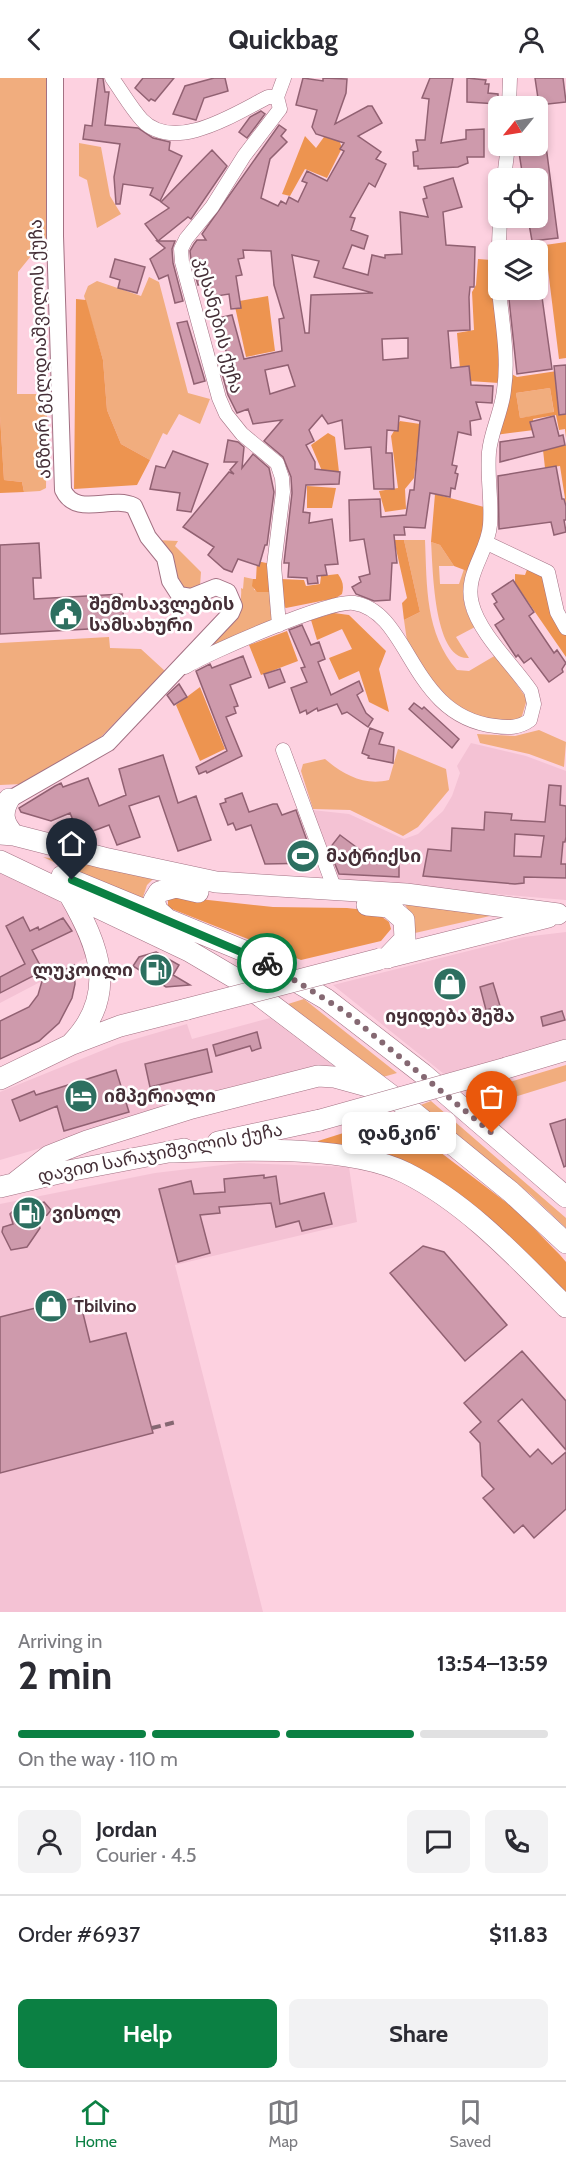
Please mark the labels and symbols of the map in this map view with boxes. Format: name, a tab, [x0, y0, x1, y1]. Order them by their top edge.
north arrow	[488, 96, 548, 156]
street label: ანზორ გელდიაშვილის ქუჩა	[24, 219, 56, 479]
street label: კესანების ქუჩა	[190, 254, 248, 396]
place label: შემოსავლების სამსახური	[89, 593, 234, 636]
public building icon: შემოსავლების სამსახური	[48, 596, 84, 632]
pin	[46, 818, 97, 880]
sports icon: მატრიქსი	[285, 838, 321, 874]
place label: მატრიქსი	[326, 845, 421, 867]
courier	[237, 933, 297, 993]
fuel station icon: ლუკოილი	[138, 952, 174, 988]
place label: ლუკოილი	[33, 959, 133, 981]
shop icon: იყიდება შეშა	[432, 966, 468, 1002]
place label: იყიდება შეშა	[385, 1005, 515, 1027]
pin	[466, 1071, 517, 1133]
hotel icon: იმპერიალი	[63, 1078, 99, 1114]
place label: იმპერიალი	[104, 1085, 216, 1107]
callout: დანკინ'	[342, 1112, 456, 1154]
street label: დავით სარაჯიშვილის ქუჩა	[36, 1118, 284, 1188]
fuel station icon: ვისოლ	[11, 1195, 47, 1231]
place label: ვისოლ	[52, 1202, 121, 1224]
shop icon: Tbilvino	[33, 1288, 69, 1324]
place label: Tbilvino	[74, 1295, 137, 1317]

